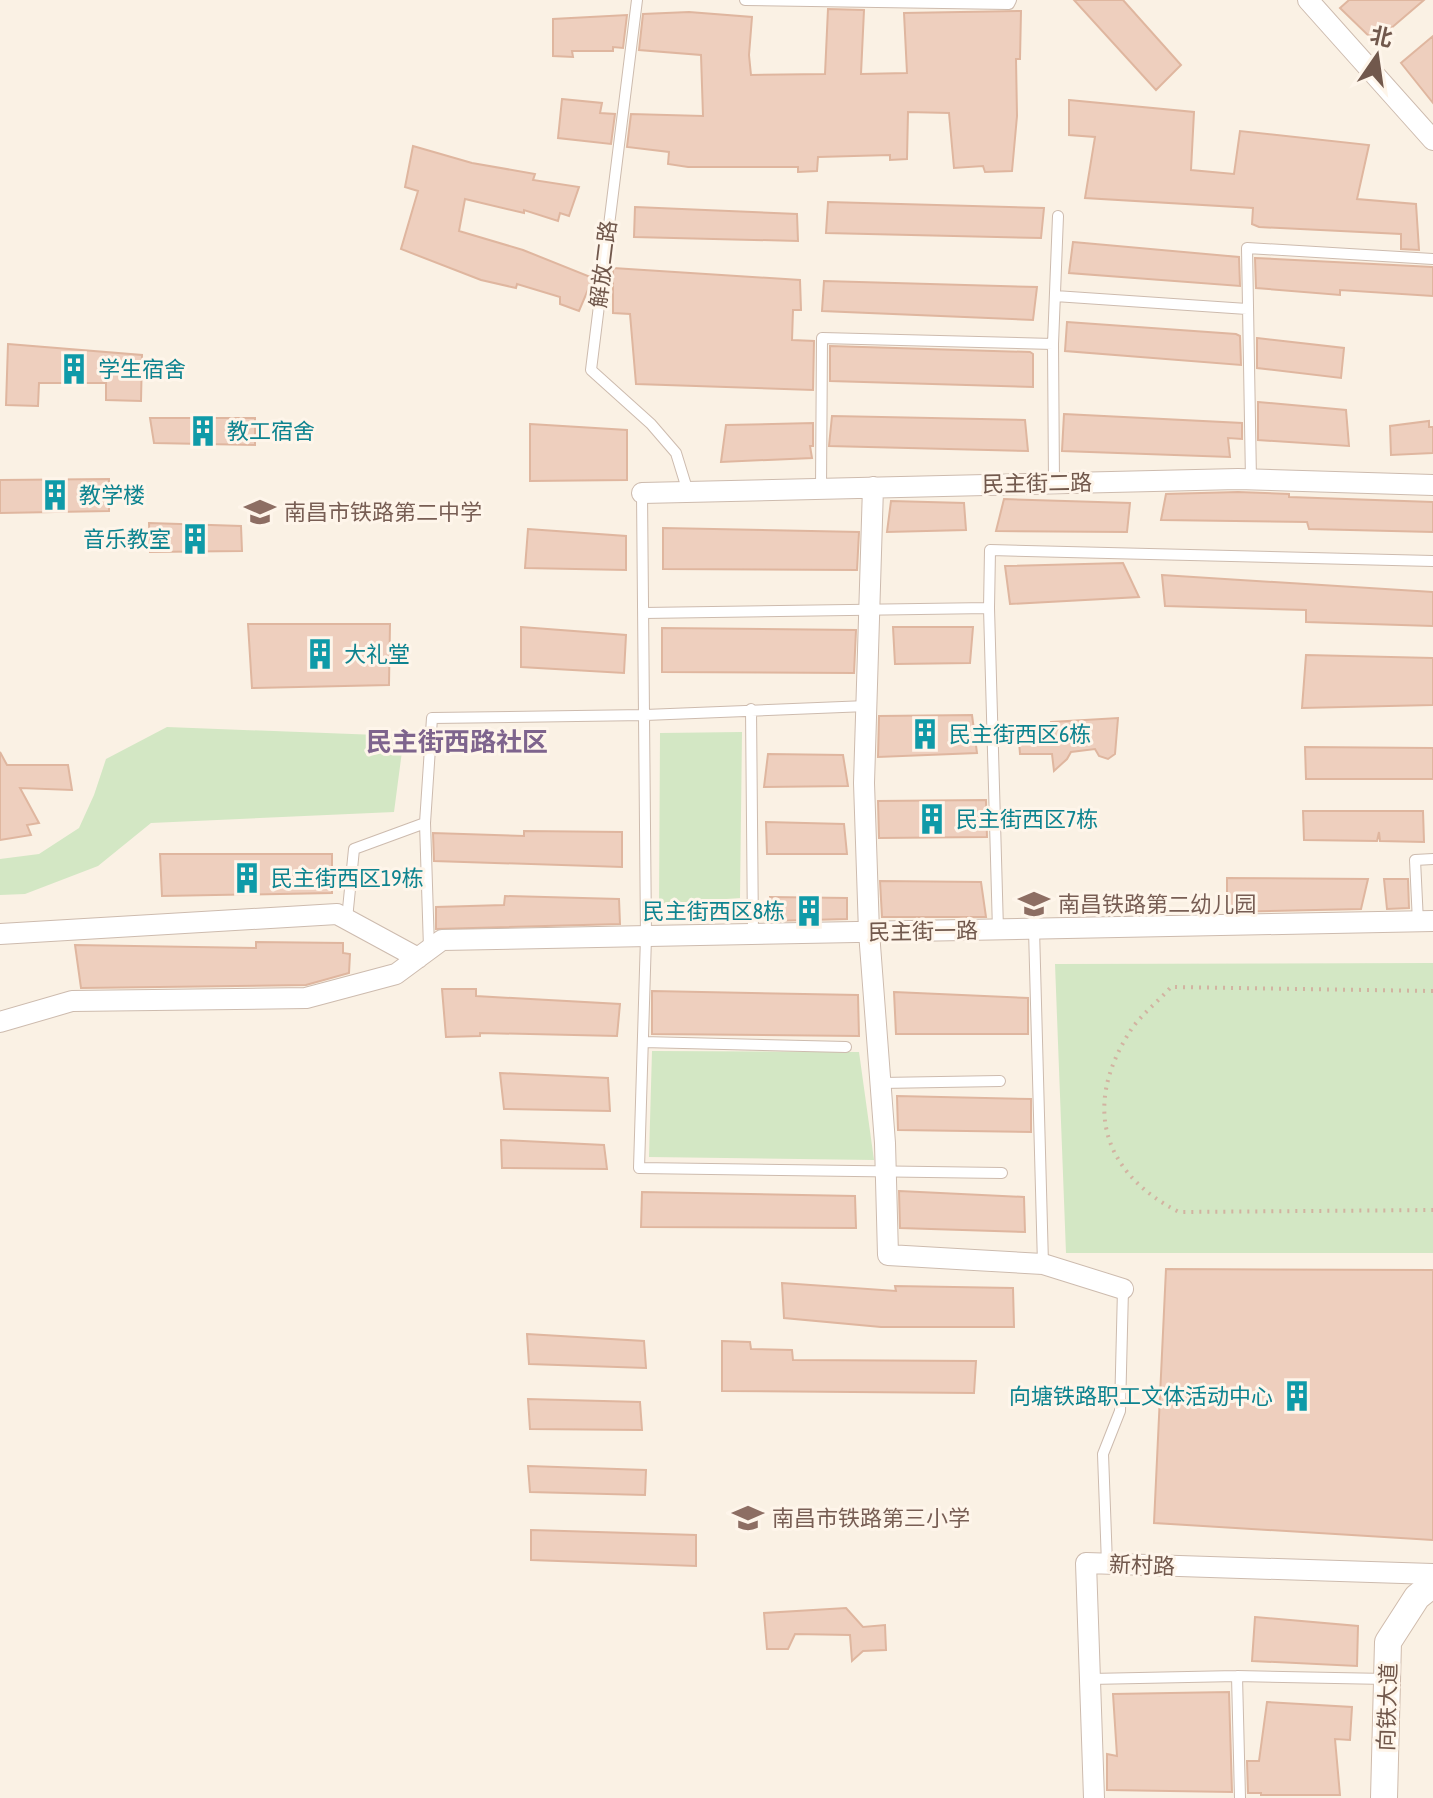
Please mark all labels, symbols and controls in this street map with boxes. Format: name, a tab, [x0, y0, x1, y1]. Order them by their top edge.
north arrow	[1337, 16, 1417, 96]
text: 北	[1368, 21, 1395, 52]
street label: 解放二路	[585, 219, 621, 309]
building icon: 学生宿舍	[57, 352, 91, 386]
place label: 学生宿舍	[98, 356, 186, 382]
building icon: 教工宿舍	[186, 414, 220, 448]
place label: 教工宿舍	[227, 418, 315, 444]
street label: 民主街二路	[982, 469, 1092, 497]
building icon: 教学楼	[38, 478, 72, 512]
place label: 教学楼	[79, 482, 145, 508]
school or university icon: 南昌市铁路第二中学	[243, 495, 277, 529]
place label: 南昌市铁路第二中学	[284, 499, 482, 525]
building icon: 音乐教室	[178, 522, 212, 556]
place label: 音乐教室	[83, 526, 171, 552]
building icon: 大礼堂	[303, 637, 337, 671]
place label: 大礼堂	[344, 641, 410, 667]
building icon: 民主街西区6栋	[908, 717, 942, 751]
place label: 民主街西区6栋	[949, 721, 1091, 747]
district label: 民主街西路社区	[366, 727, 548, 757]
building icon: 民主街西区7栋	[915, 802, 949, 836]
place label: 民主街西区7栋	[956, 806, 1098, 832]
building icon: 民主街西区19栋	[230, 861, 264, 895]
place label: 民主街西区19栋	[271, 865, 424, 891]
school or university icon: 南昌铁路第二幼儿园	[1017, 887, 1051, 921]
place label: 南昌铁路第二幼儿园	[1058, 891, 1256, 917]
building icon: 民主街西区8栋	[792, 894, 826, 928]
place label: 民主街西区8栋	[643, 898, 785, 924]
street label: 民主街一路	[868, 917, 978, 945]
building icon: 向塘铁路职工文体活动中心	[1280, 1379, 1314, 1413]
place label: 向塘铁路职工文体活动中心	[1009, 1383, 1273, 1409]
school or university icon: 南昌市铁路第三小学	[731, 1501, 765, 1535]
place label: 南昌市铁路第三小学	[772, 1505, 970, 1531]
street label: 新村路	[1109, 1551, 1175, 1579]
street label: 向铁大道	[1372, 1663, 1402, 1751]

